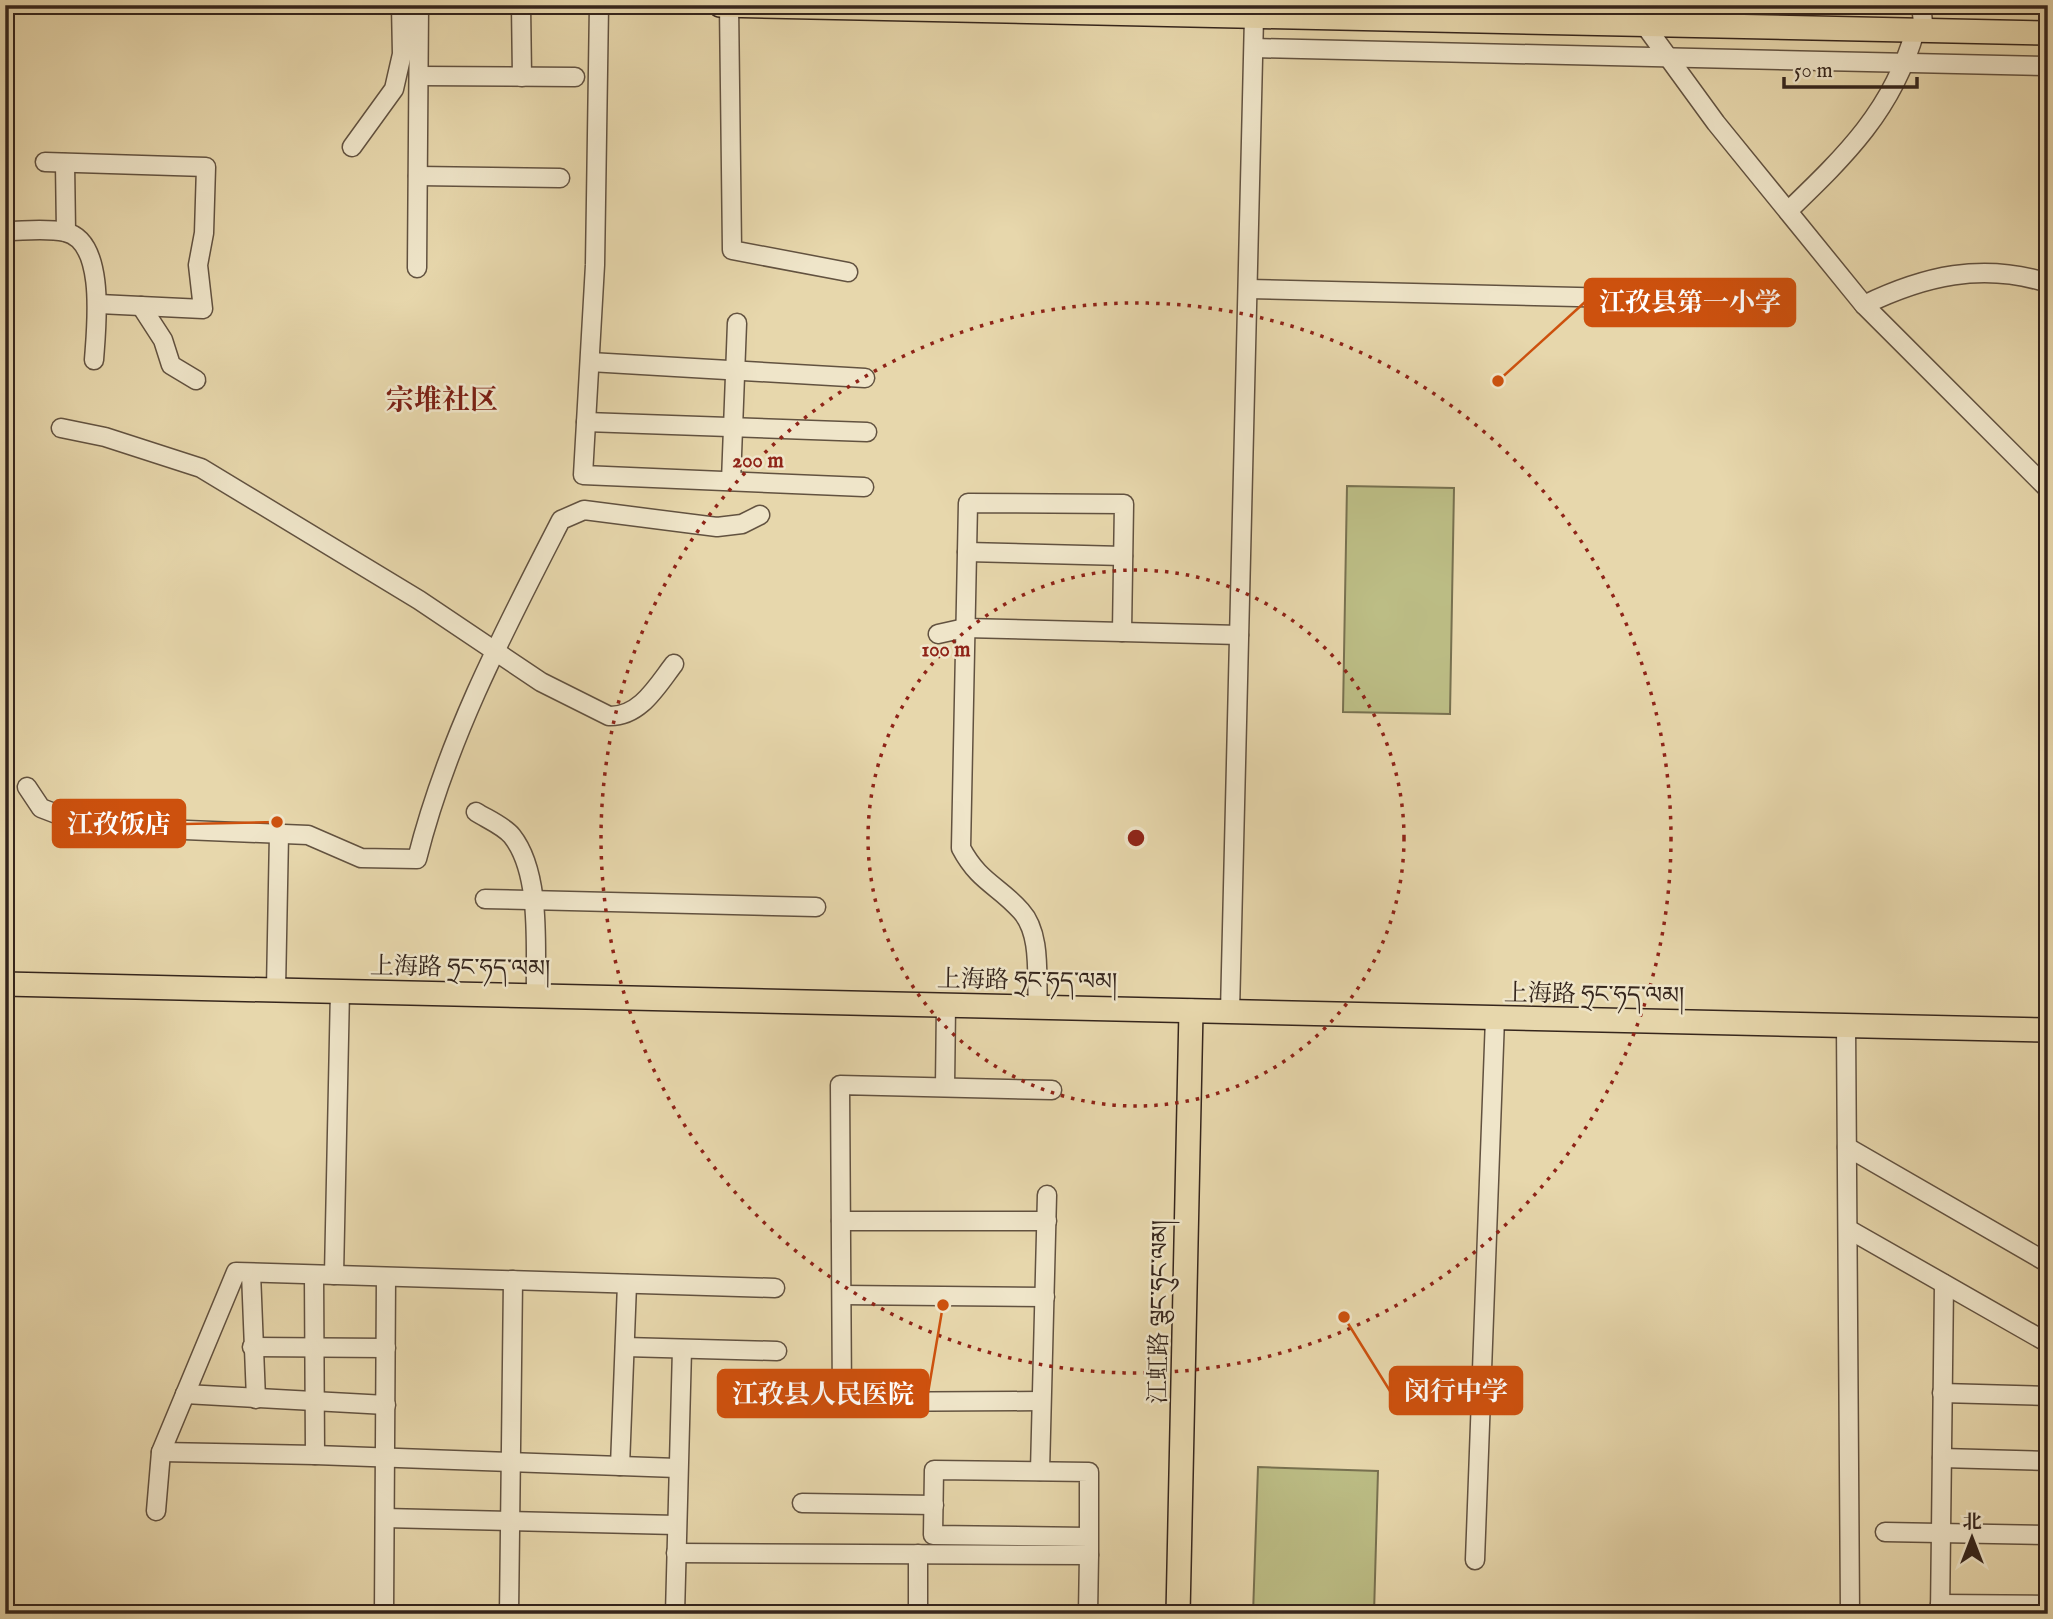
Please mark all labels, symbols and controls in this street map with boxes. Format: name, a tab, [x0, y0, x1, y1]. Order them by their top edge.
scale bar	[1784, 46, 1916, 90]
text: 50 m	[1794, 58, 1833, 85]
callout: 江孜县第一小学	[1585, 279, 1795, 326]
text: 江孜县第一小学	[1599, 287, 1781, 320]
district label: 宗堆社区	[386, 384, 498, 419]
text: 200 m	[732, 448, 784, 475]
text: 100 m	[921, 637, 971, 664]
callout: 江孜饭店	[53, 800, 185, 847]
text: 江孜饭店	[67, 809, 171, 842]
centre of rings	[1124, 826, 1148, 850]
street label: 上海路 ཧྲང་ཧད་ལམ།	[369, 951, 550, 989]
street label: 上海路 ཧྲང་ཧད་ལམ།	[936, 964, 1117, 1002]
street label: 上海路 ཧྲང་ཧད་ལམ།	[1503, 978, 1684, 1016]
street label: 江虹路 ལྕང་ཧུང་ལམ།	[1143, 1220, 1181, 1404]
callout: 闵行中学	[1390, 1367, 1522, 1414]
callout: 江孜县人民医院	[718, 1370, 928, 1417]
text: 闵行中学	[1404, 1376, 1508, 1409]
text: 江孜县人民医院	[732, 1379, 914, 1412]
north arrow	[1938, 1504, 2008, 1574]
text: 北	[1962, 1511, 1982, 1535]

